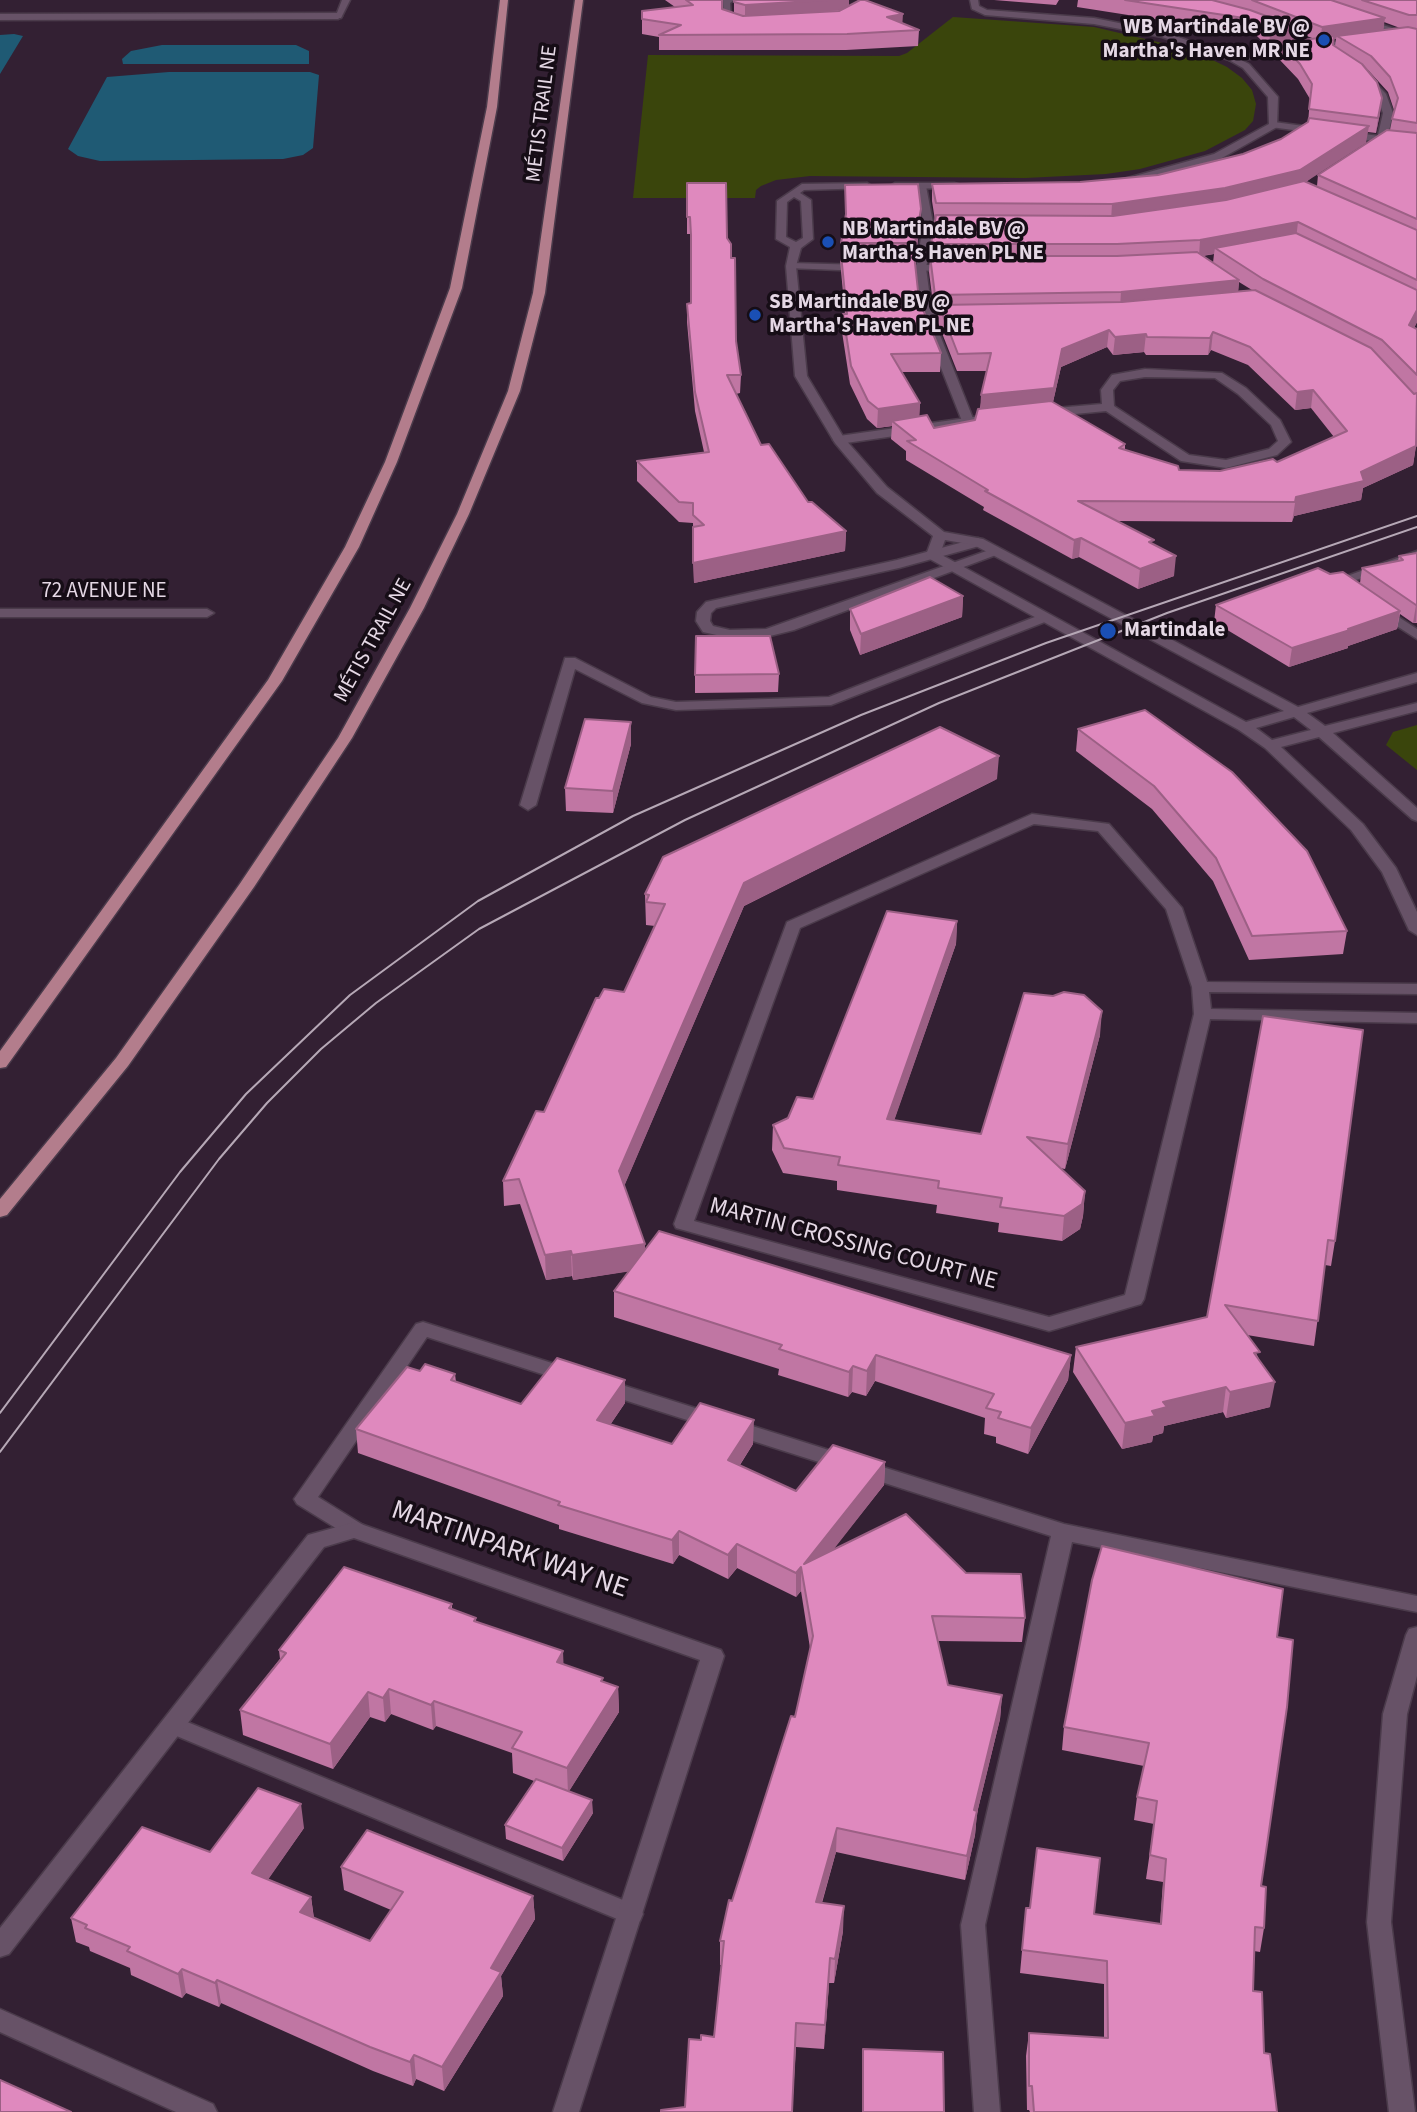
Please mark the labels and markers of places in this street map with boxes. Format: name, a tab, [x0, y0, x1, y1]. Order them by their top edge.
place label: WB Martindale BV @ Martha's Haven MR NE	[1102, 15, 1310, 65]
marker: WB Martindale BV @ Martha's Haven MR NE	[1316, 32, 1332, 48]
place label: NB Martindale BV @ Martha's Haven PL NE	[842, 217, 1044, 267]
marker: NB Martindale BV @ Martha's Haven PL NE	[820, 234, 836, 250]
place label: SB Martindale BV @ Martha's Haven PL NE	[769, 290, 971, 340]
marker: SB Martindale BV @ Martha's Haven PL NE	[747, 307, 763, 323]
place label: Martindale	[1124, 618, 1225, 644]
marker: Martindale	[1098, 621, 1118, 641]

